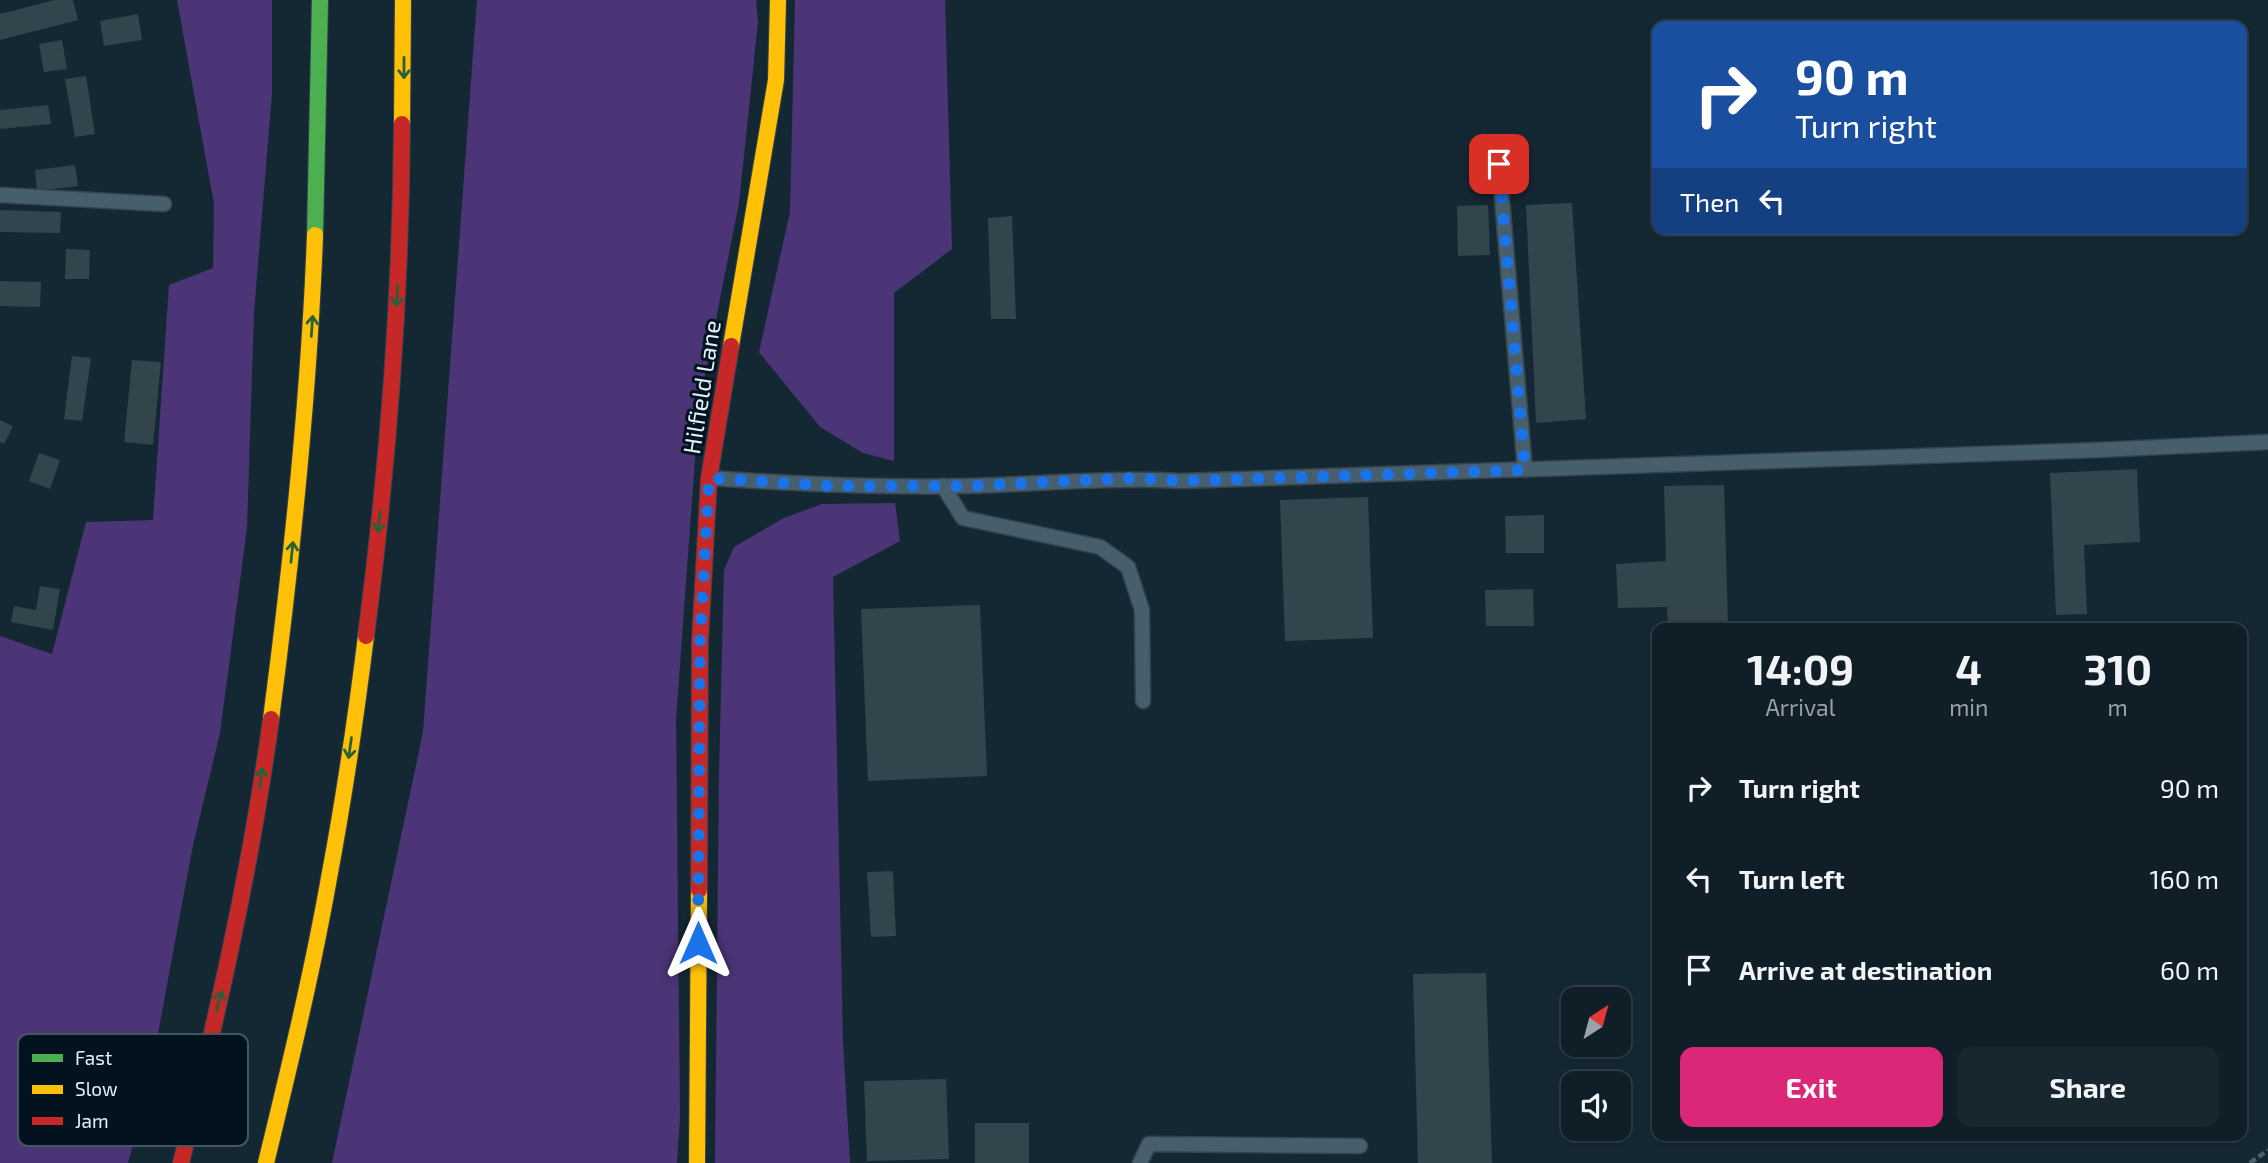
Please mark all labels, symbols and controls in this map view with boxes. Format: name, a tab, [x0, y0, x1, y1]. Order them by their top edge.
text: 90 m	[1795, 46, 1909, 105]
icon: right	[1680, 49, 1771, 140]
one-way arrow	[397, 56, 411, 79]
text: Turn right	[1795, 106, 1937, 144]
pin	[1469, 134, 1529, 194]
icon: arrive	[1480, 145, 1518, 183]
icon: left	[1753, 182, 1791, 220]
text: Then	[1680, 186, 1739, 217]
one-way arrow	[390, 284, 403, 307]
one-way arrow	[306, 315, 319, 338]
street label: Hilfield Lane	[676, 318, 726, 456]
one-way arrow	[372, 511, 385, 533]
one-way arrow	[286, 542, 299, 564]
text: 14:09	[1747, 643, 1854, 693]
text: 4	[1955, 643, 1982, 693]
text: 310	[2083, 643, 2152, 693]
text: Arrival	[1766, 693, 1836, 721]
text: min	[1949, 693, 1988, 721]
text: m	[2108, 693, 2128, 721]
one-way arrow	[343, 736, 356, 759]
one-way arrow	[255, 767, 268, 790]
icon: right	[1680, 769, 1718, 807]
text: Turn right	[1739, 772, 1860, 803]
text: 90 m	[2160, 772, 2219, 803]
icon: left	[1680, 860, 1718, 898]
text: Turn left	[1739, 863, 1845, 894]
text: 160 m	[2150, 863, 2219, 894]
position arrow	[661, 906, 735, 980]
icon: arrive	[1680, 951, 1718, 989]
text: Arrive at destination	[1739, 954, 1992, 985]
text: 60 m	[2160, 954, 2219, 985]
north arrow	[1561, 987, 1631, 1057]
map controls	[1561, 987, 1631, 1141]
one-way arrow	[213, 990, 226, 1013]
legend	[18, 1034, 248, 1146]
text: Fast	[75, 1046, 112, 1069]
button: Exit	[1680, 1047, 1943, 1127]
button: Share	[1957, 1047, 2219, 1127]
button: sound	[1561, 1071, 1631, 1141]
text: Slow	[75, 1077, 118, 1100]
text: Jam	[75, 1109, 109, 1132]

